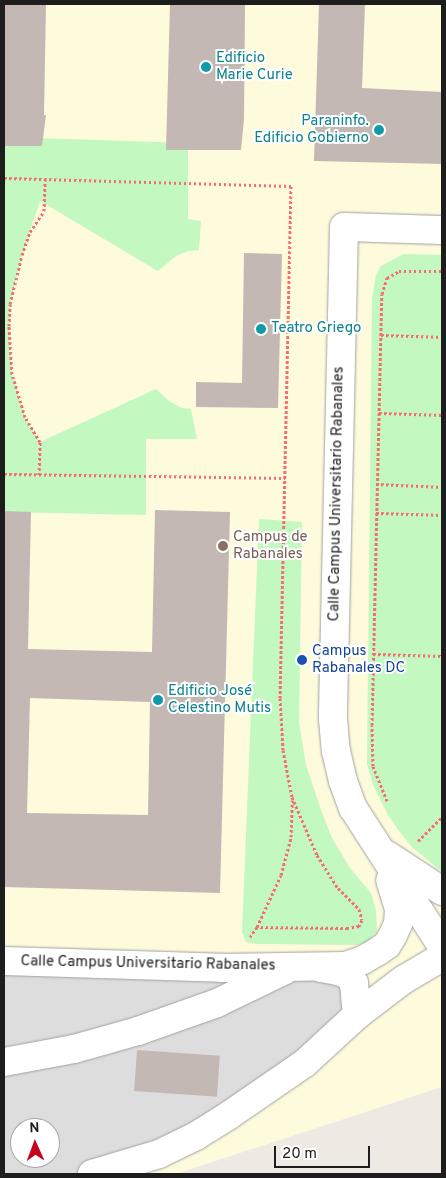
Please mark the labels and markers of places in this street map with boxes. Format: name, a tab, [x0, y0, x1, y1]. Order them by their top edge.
place label: Edificio Marie Curie	[216, 49, 293, 84]
marker: Edificio Marie Curie	[200, 61, 212, 73]
place label: Paraninfo. Edificio Gobierno	[254, 112, 369, 147]
marker: Paraninfo. Edificio Gobierno	[373, 124, 385, 136]
place label: Teatro Griego	[271, 320, 361, 338]
marker: Teatro Griego	[255, 323, 267, 335]
place label: Campus de Rabanales	[233, 528, 308, 563]
marker: Campus de Rabanales	[217, 540, 229, 552]
place label: Campus Rabanales DC	[312, 642, 405, 677]
marker: Campus Rabanales DC	[296, 654, 308, 666]
place label: Edificio José Celestino Mutis	[168, 682, 271, 717]
marker: Edificio José Celestino Mutis	[152, 694, 164, 706]

